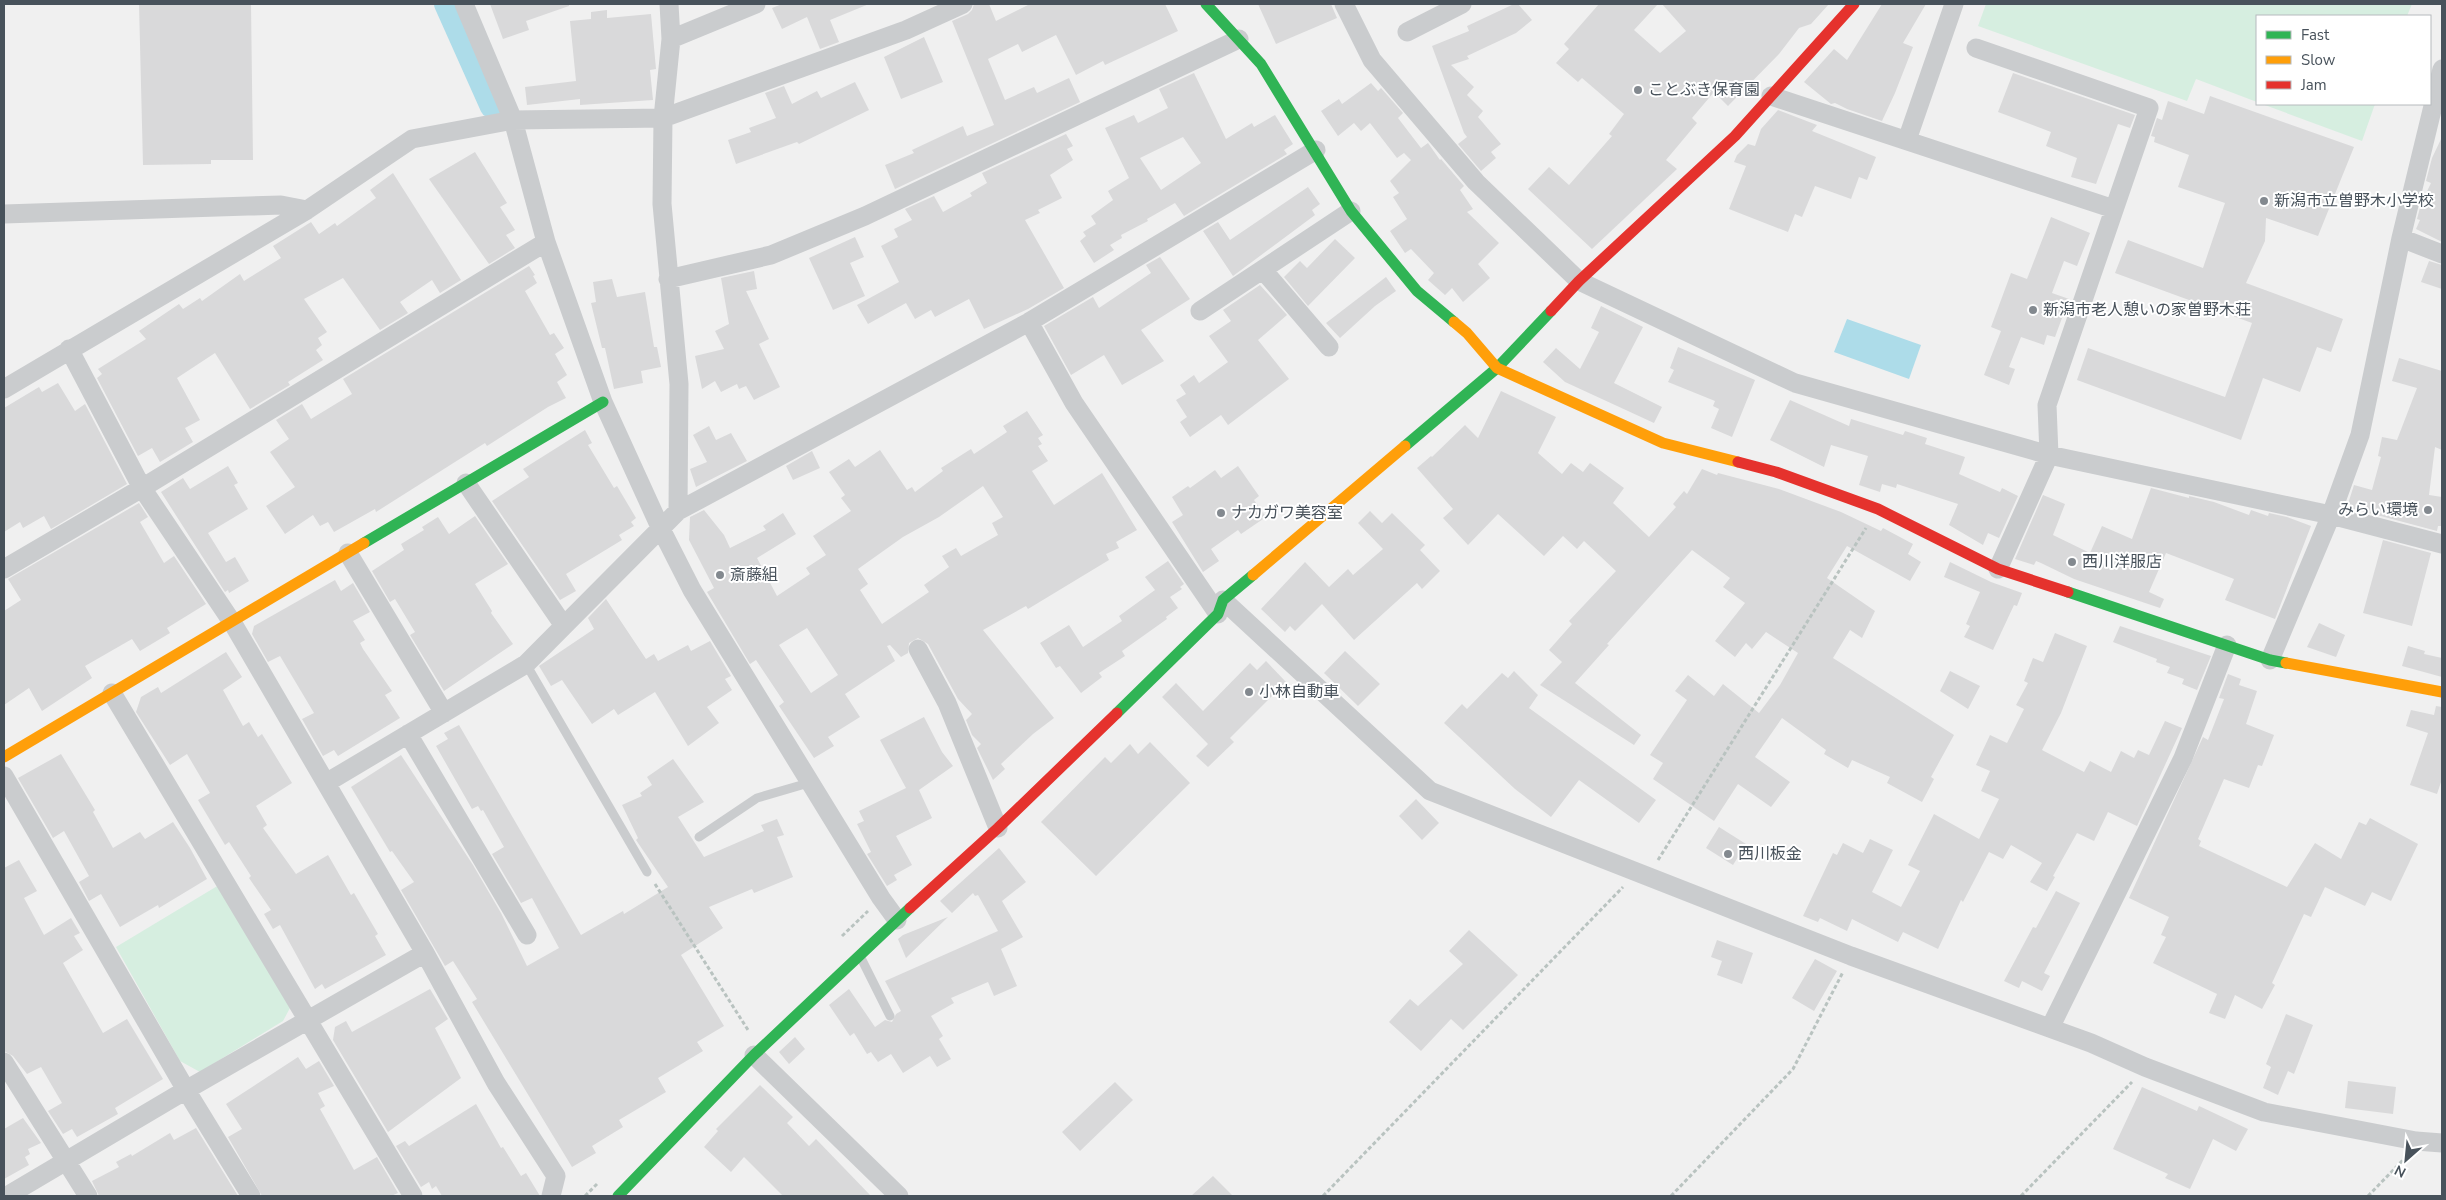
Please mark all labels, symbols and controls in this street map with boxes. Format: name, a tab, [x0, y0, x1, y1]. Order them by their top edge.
legend	[2256, 15, 2431, 105]
text: Fast	[2301, 25, 2330, 45]
text: Slow	[2301, 50, 2336, 70]
text: Jam	[2300, 75, 2327, 95]
place label: ことぶき保育園	[1648, 79, 1760, 101]
marker: ことぶき保育園	[1632, 84, 1644, 96]
place label: 新潟市立曽野木小学校	[2274, 190, 2434, 212]
marker: 新潟市立曽野木小学校	[2258, 195, 2270, 207]
place label: 新潟市老人憩いの家曽野木荘	[2043, 299, 2251, 321]
marker: 新潟市老人憩いの家曽野木荘	[2027, 304, 2039, 316]
place label: みらい環境	[2338, 499, 2418, 521]
place label: ナカガワ美容室	[1231, 502, 1343, 524]
marker: みらい環境	[2422, 504, 2434, 516]
marker: ナカガワ美容室	[1215, 507, 1227, 519]
place label: 西川洋服店	[2082, 551, 2162, 573]
marker: 西川洋服店	[2066, 556, 2078, 568]
place label: 斎藤組	[730, 564, 778, 586]
marker: 斎藤組	[714, 569, 726, 581]
place label: 小林自動車	[1259, 681, 1339, 703]
marker: 小林自動車	[1243, 686, 1255, 698]
place label: 西川板金	[1738, 843, 1802, 865]
marker: 西川板金	[1722, 848, 1734, 860]
north arrow	[2381, 1135, 2431, 1185]
text: N	[2391, 1160, 2409, 1182]

